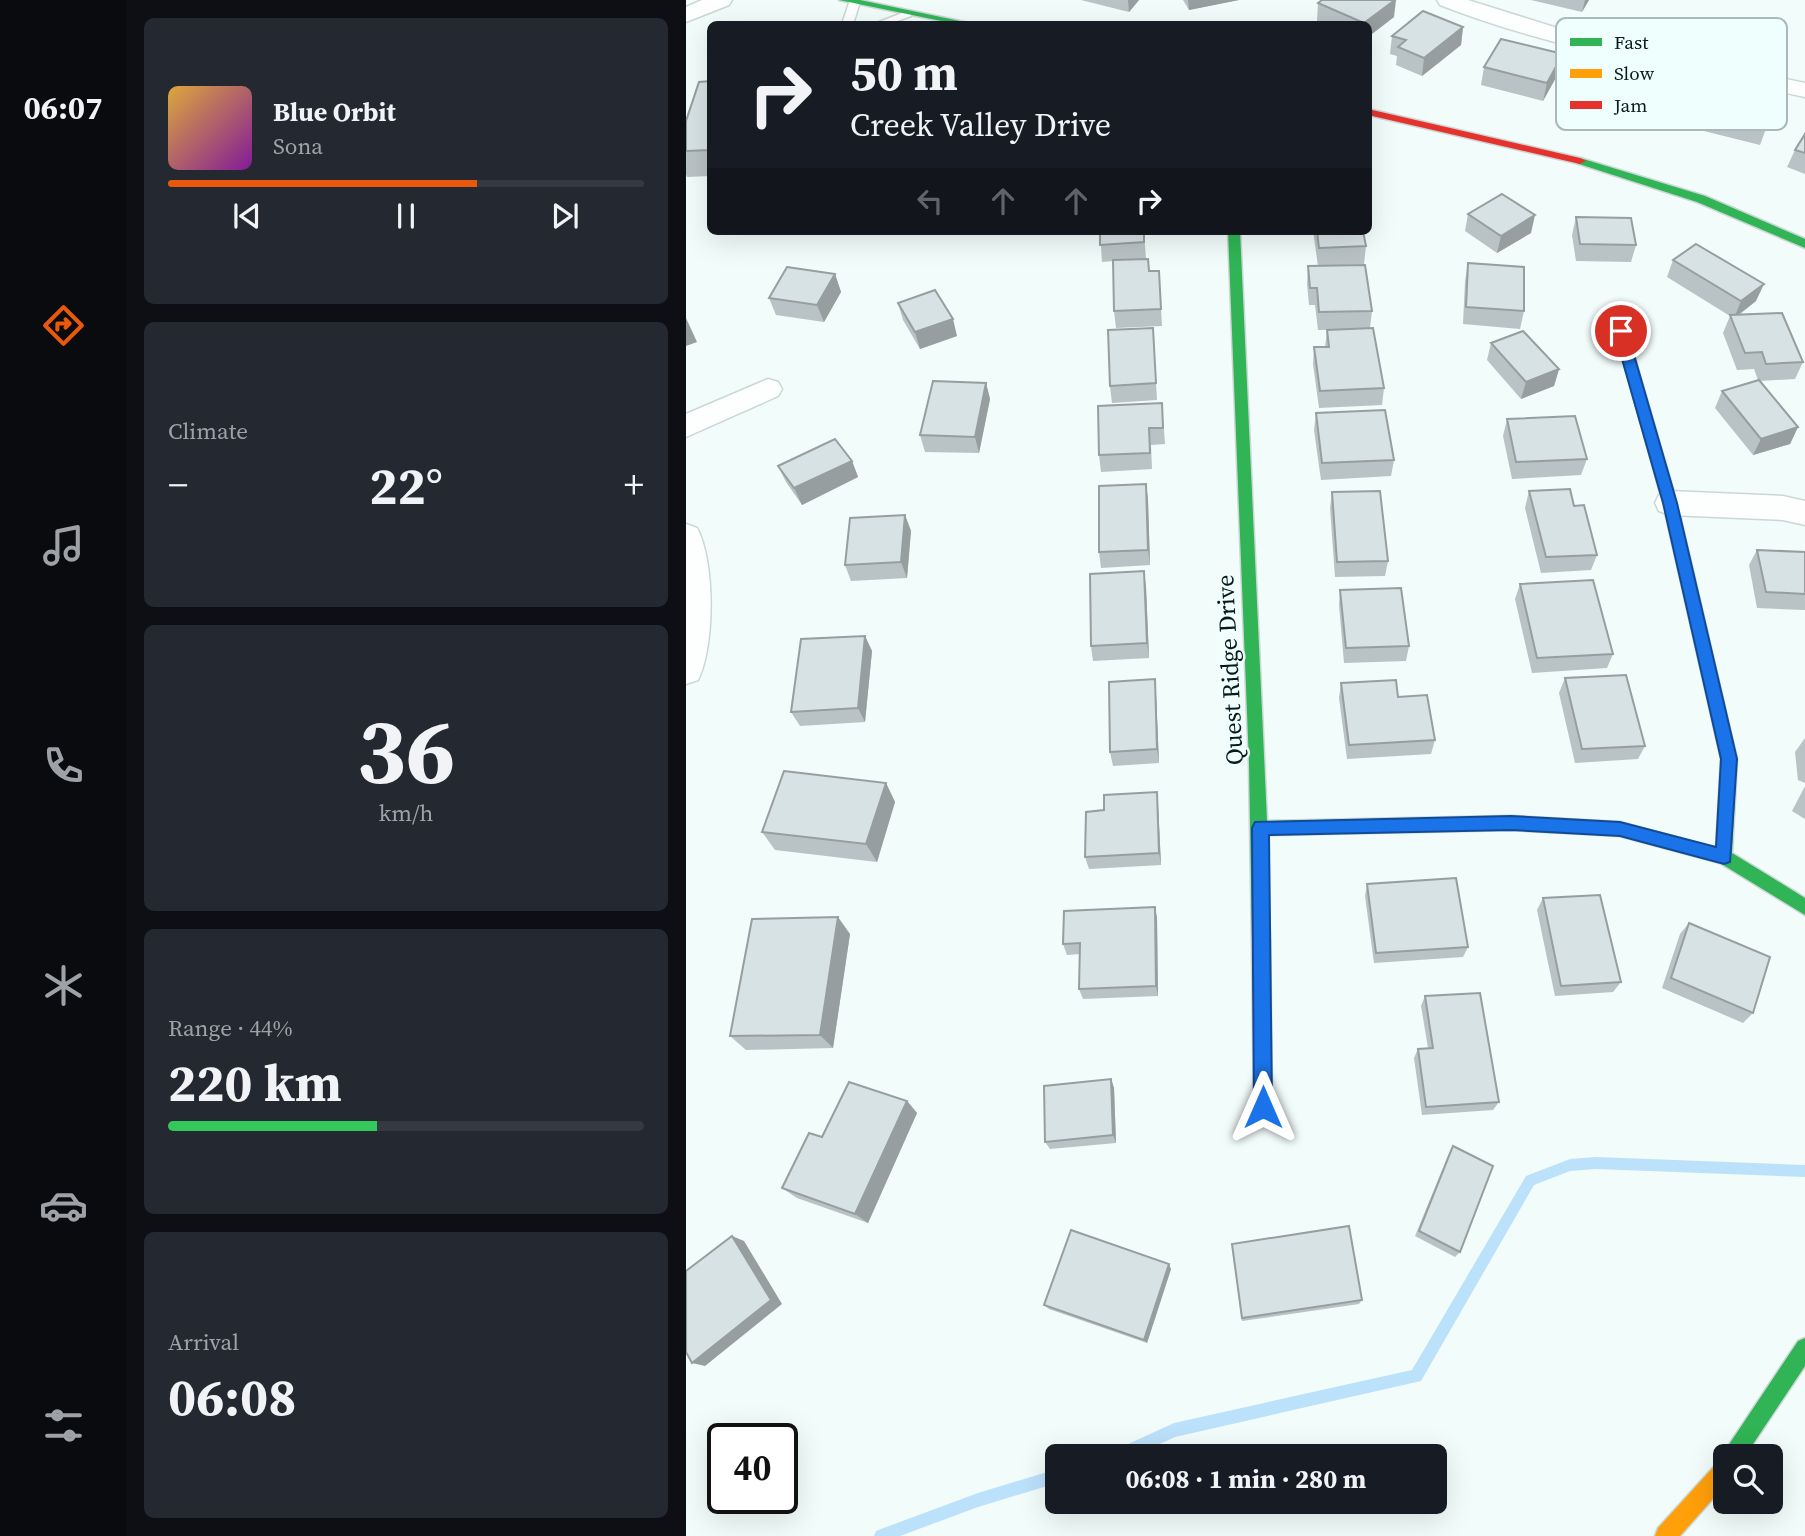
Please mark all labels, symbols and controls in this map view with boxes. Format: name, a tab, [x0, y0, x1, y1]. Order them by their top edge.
legend	[1556, 18, 1787, 130]
text: Fast	[1614, 29, 1649, 55]
text: 50 m	[850, 39, 958, 106]
icon: right	[735, 49, 826, 140]
text: Slow	[1614, 60, 1655, 86]
text: 06:07	[24, 86, 102, 130]
text: Jam	[1613, 92, 1647, 118]
text: Blue Orbit	[273, 94, 396, 130]
text: Creek Valley Drive	[850, 103, 1111, 147]
text: Sona	[273, 130, 323, 162]
icon: left	[911, 182, 949, 220]
icon: ahead	[984, 182, 1022, 220]
icon: ahead	[1057, 182, 1095, 220]
icon: right	[1130, 182, 1168, 220]
icon: previous	[228, 197, 266, 235]
icon: pause	[387, 197, 425, 235]
icon: next	[546, 197, 584, 235]
icon: directions	[39, 301, 88, 350]
pin	[1591, 301, 1651, 361]
icon: arrive	[1602, 312, 1640, 350]
text: Climate	[168, 415, 248, 447]
text: 22°	[369, 450, 443, 521]
text: −	[168, 459, 188, 511]
text: +	[624, 459, 644, 511]
icon: music	[39, 521, 88, 570]
street label: Quest Ridge Drive	[1208, 574, 1251, 766]
text: 36	[357, 689, 455, 813]
icon: phone	[39, 741, 88, 790]
text: km/h	[379, 797, 433, 829]
icon: climate	[39, 961, 88, 1010]
text: Range · 44%	[168, 1012, 293, 1044]
text: 220 km	[168, 1047, 342, 1118]
position arrow	[1226, 1070, 1300, 1144]
icon: car	[39, 1181, 88, 1230]
text: Arrival	[168, 1326, 239, 1358]
text: 06:08	[168, 1361, 296, 1432]
icon: filters	[39, 1401, 88, 1450]
speed limit sign: 40	[707, 1423, 798, 1514]
map controls	[1713, 1444, 1783, 1514]
button: search	[1713, 1444, 1783, 1514]
text: 06:08 · 1 min · 280 m	[1126, 1461, 1366, 1497]

